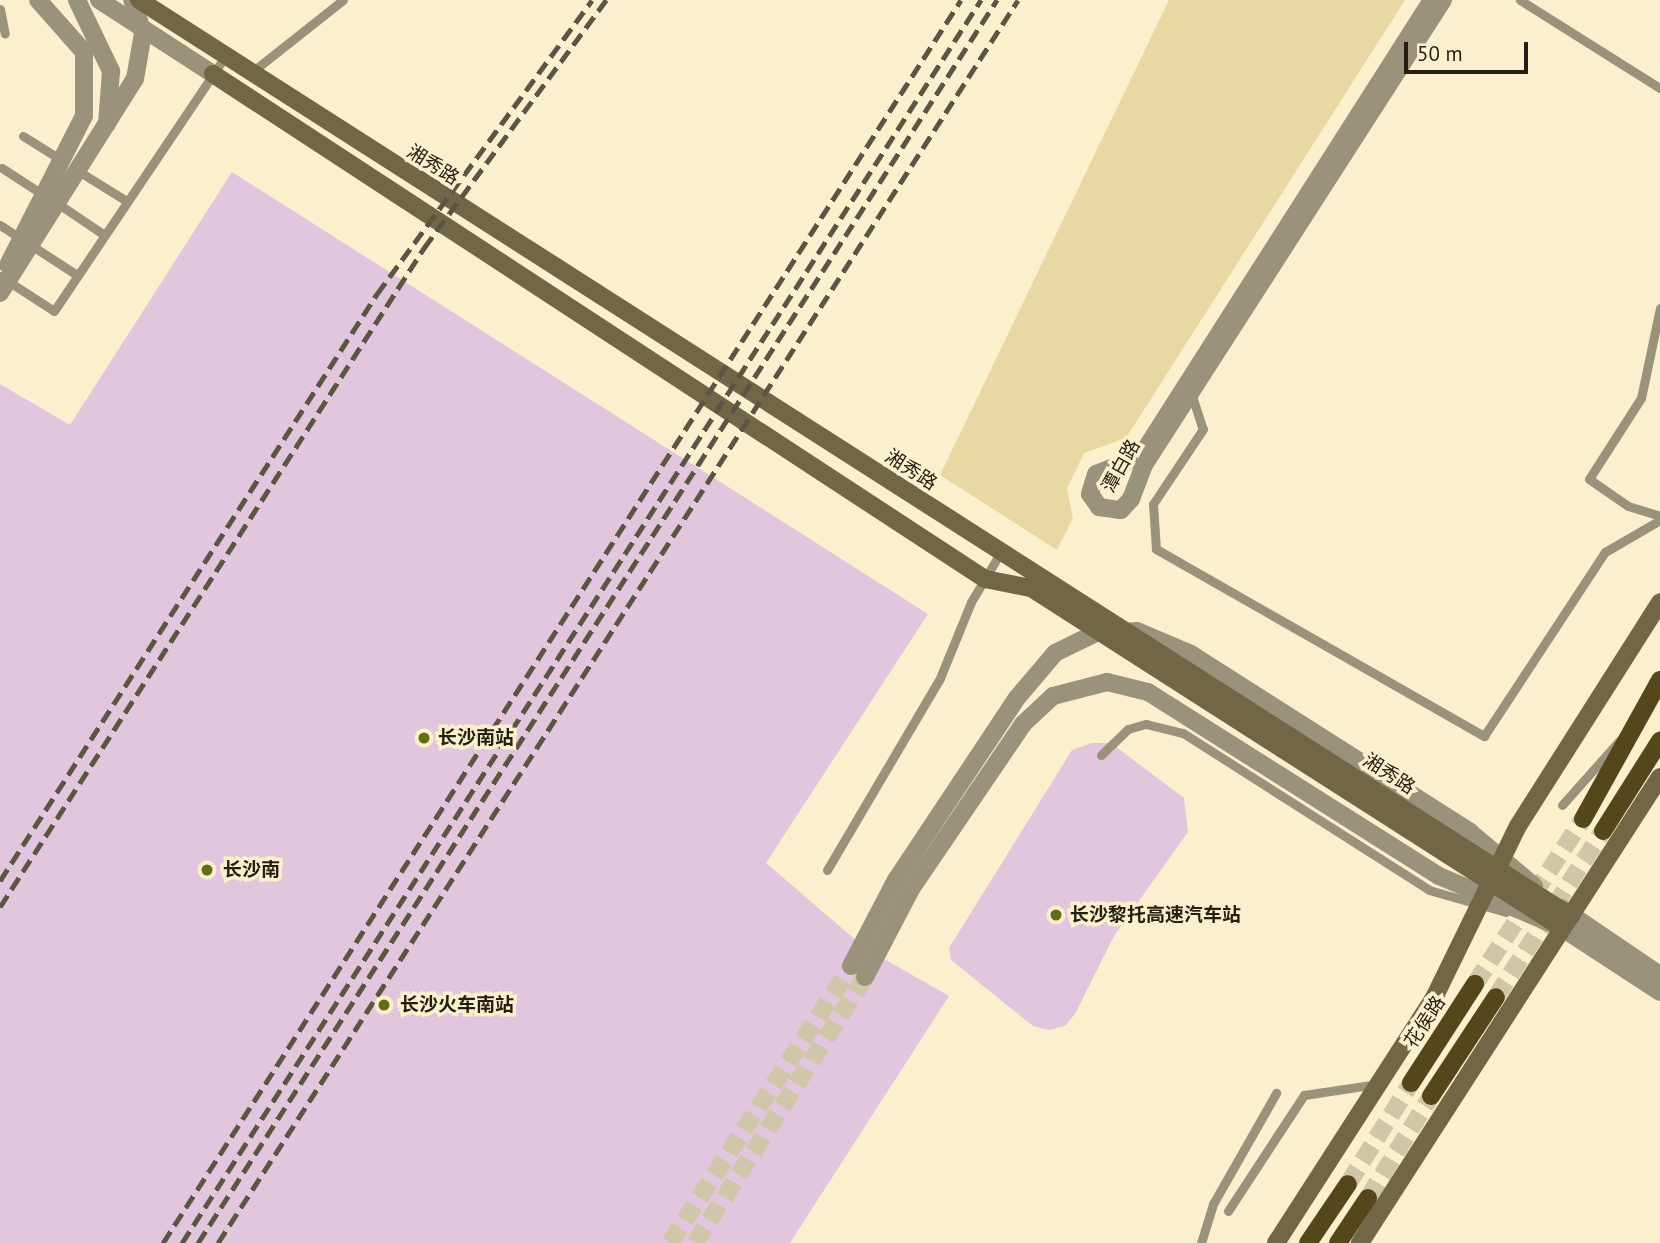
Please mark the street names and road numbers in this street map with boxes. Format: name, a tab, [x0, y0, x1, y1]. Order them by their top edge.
street label: 湘秀路	[403, 140, 463, 190]
street label: 潭白路	[1097, 436, 1145, 496]
street label: 湘秀路	[881, 445, 941, 495]
street label: 湘秀路	[1359, 749, 1419, 799]
street label: 花侯路	[1400, 992, 1450, 1052]

